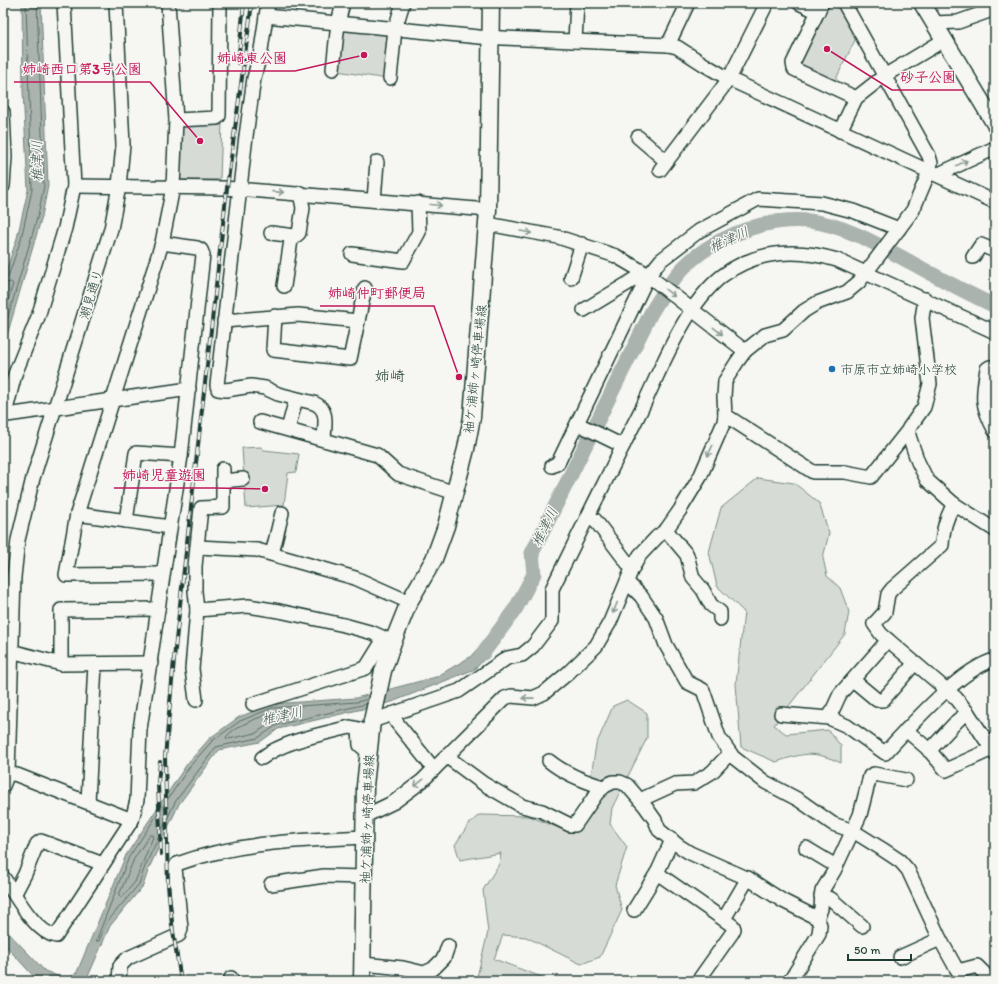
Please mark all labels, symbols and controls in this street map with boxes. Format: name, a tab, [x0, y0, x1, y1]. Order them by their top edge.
callout: 姉崎東公園	[209, 45, 295, 71]
text: 姉崎東公園	[217, 50, 287, 67]
callout: 姉崎西口第3号公園	[14, 56, 150, 82]
text: 姉崎西口第3号公園	[22, 61, 142, 78]
callout: 砂子公園	[892, 64, 964, 90]
text: 砂子公園	[900, 69, 956, 86]
water label: 椎津川	[28, 140, 46, 182]
one-way arrow	[956, 159, 968, 166]
one-way arrow	[271, 188, 284, 195]
one-way arrow	[429, 201, 442, 209]
water label: 椎津川	[706, 223, 752, 257]
one-way arrow	[519, 228, 532, 236]
street label: 潮見通り	[76, 267, 106, 321]
callout: 姉崎仲町郵便局	[320, 280, 434, 306]
text: 姉崎仲町郵便局	[328, 285, 426, 302]
one-way arrow	[664, 289, 675, 297]
street label: 袖ケ浦姉ヶ崎停車場線	[461, 303, 489, 434]
one-way arrow	[713, 326, 724, 335]
place label: 市原市立姉崎小学校	[840, 362, 957, 377]
marker: 市原市立姉崎小学校	[827, 364, 837, 374]
district label: 姉崎	[375, 367, 405, 385]
one-way arrow	[706, 445, 713, 457]
callout: 姉崎児童遊園	[114, 462, 214, 488]
text: 姉崎児童遊園	[122, 467, 206, 484]
water label: 椎津川	[528, 504, 562, 550]
one-way arrow	[611, 602, 618, 614]
one-way arrow	[521, 694, 534, 702]
water label: 椎津川	[260, 703, 304, 729]
street label: 袖ケ浦姉ヶ崎停車場線	[357, 753, 377, 884]
one-way arrow	[414, 778, 424, 787]
scale bar	[848, 936, 911, 962]
text: 50 m	[854, 943, 880, 957]

